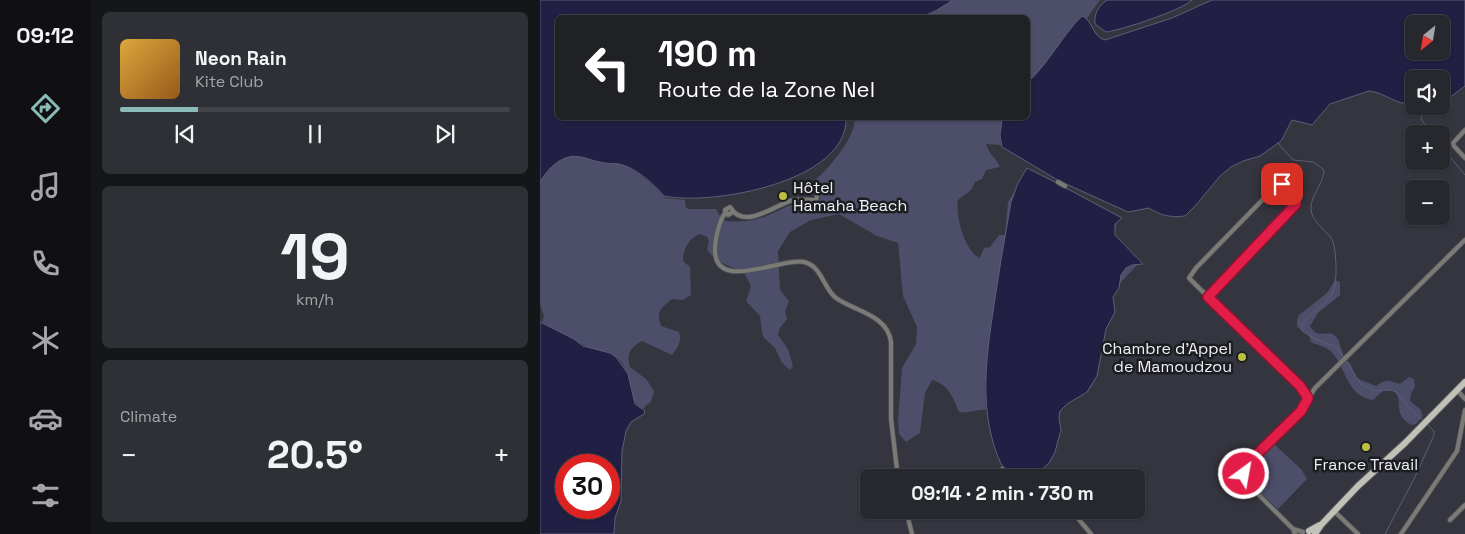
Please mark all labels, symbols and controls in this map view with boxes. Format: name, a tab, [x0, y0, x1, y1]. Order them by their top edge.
north arrow	[1405, 15, 1450, 60]
map controls	[1405, 15, 1450, 225]
text: 09:12	[16, 21, 74, 49]
text: 190 m	[658, 32, 757, 76]
icon: left	[575, 35, 640, 100]
text: Neon Rain	[195, 46, 287, 71]
button: sound	[1405, 70, 1450, 115]
text: Kite Club	[195, 71, 264, 92]
text: Route de la Zone Nel	[658, 75, 875, 103]
icon: directions	[28, 91, 63, 126]
icon: previous	[171, 120, 199, 148]
icon: pause	[301, 120, 329, 148]
icon: next	[431, 120, 459, 148]
button: +	[1405, 125, 1450, 170]
pin	[1261, 163, 1303, 205]
icon: music	[28, 169, 63, 204]
icon: arrive	[1268, 170, 1296, 198]
place label: Hôtel Hamaha Beach	[793, 177, 907, 216]
button: −	[1405, 180, 1450, 225]
marker: Hôtel Hamaha Beach	[777, 190, 789, 202]
text: 19	[280, 215, 350, 298]
icon: phone	[28, 246, 63, 281]
text: km/h	[296, 289, 334, 310]
icon: climate	[28, 323, 63, 358]
place label: Chambre d'Appel de Mamoudzou	[1102, 338, 1232, 377]
marker: Chambre d'Appel de Mamoudzou	[1236, 351, 1248, 363]
icon: car	[28, 401, 63, 436]
text: Climate	[120, 406, 177, 427]
text: 20.5°	[267, 431, 363, 479]
text: −	[120, 437, 137, 473]
text: +	[493, 437, 510, 473]
marker: France Travail	[1360, 441, 1372, 453]
position arrow	[1217, 447, 1269, 499]
speed limit sign: 30	[555, 454, 620, 519]
place label: France Travail	[1314, 454, 1418, 475]
icon: filters	[28, 478, 63, 513]
text: 09:14 · 2 min · 730 m	[911, 481, 1094, 506]

